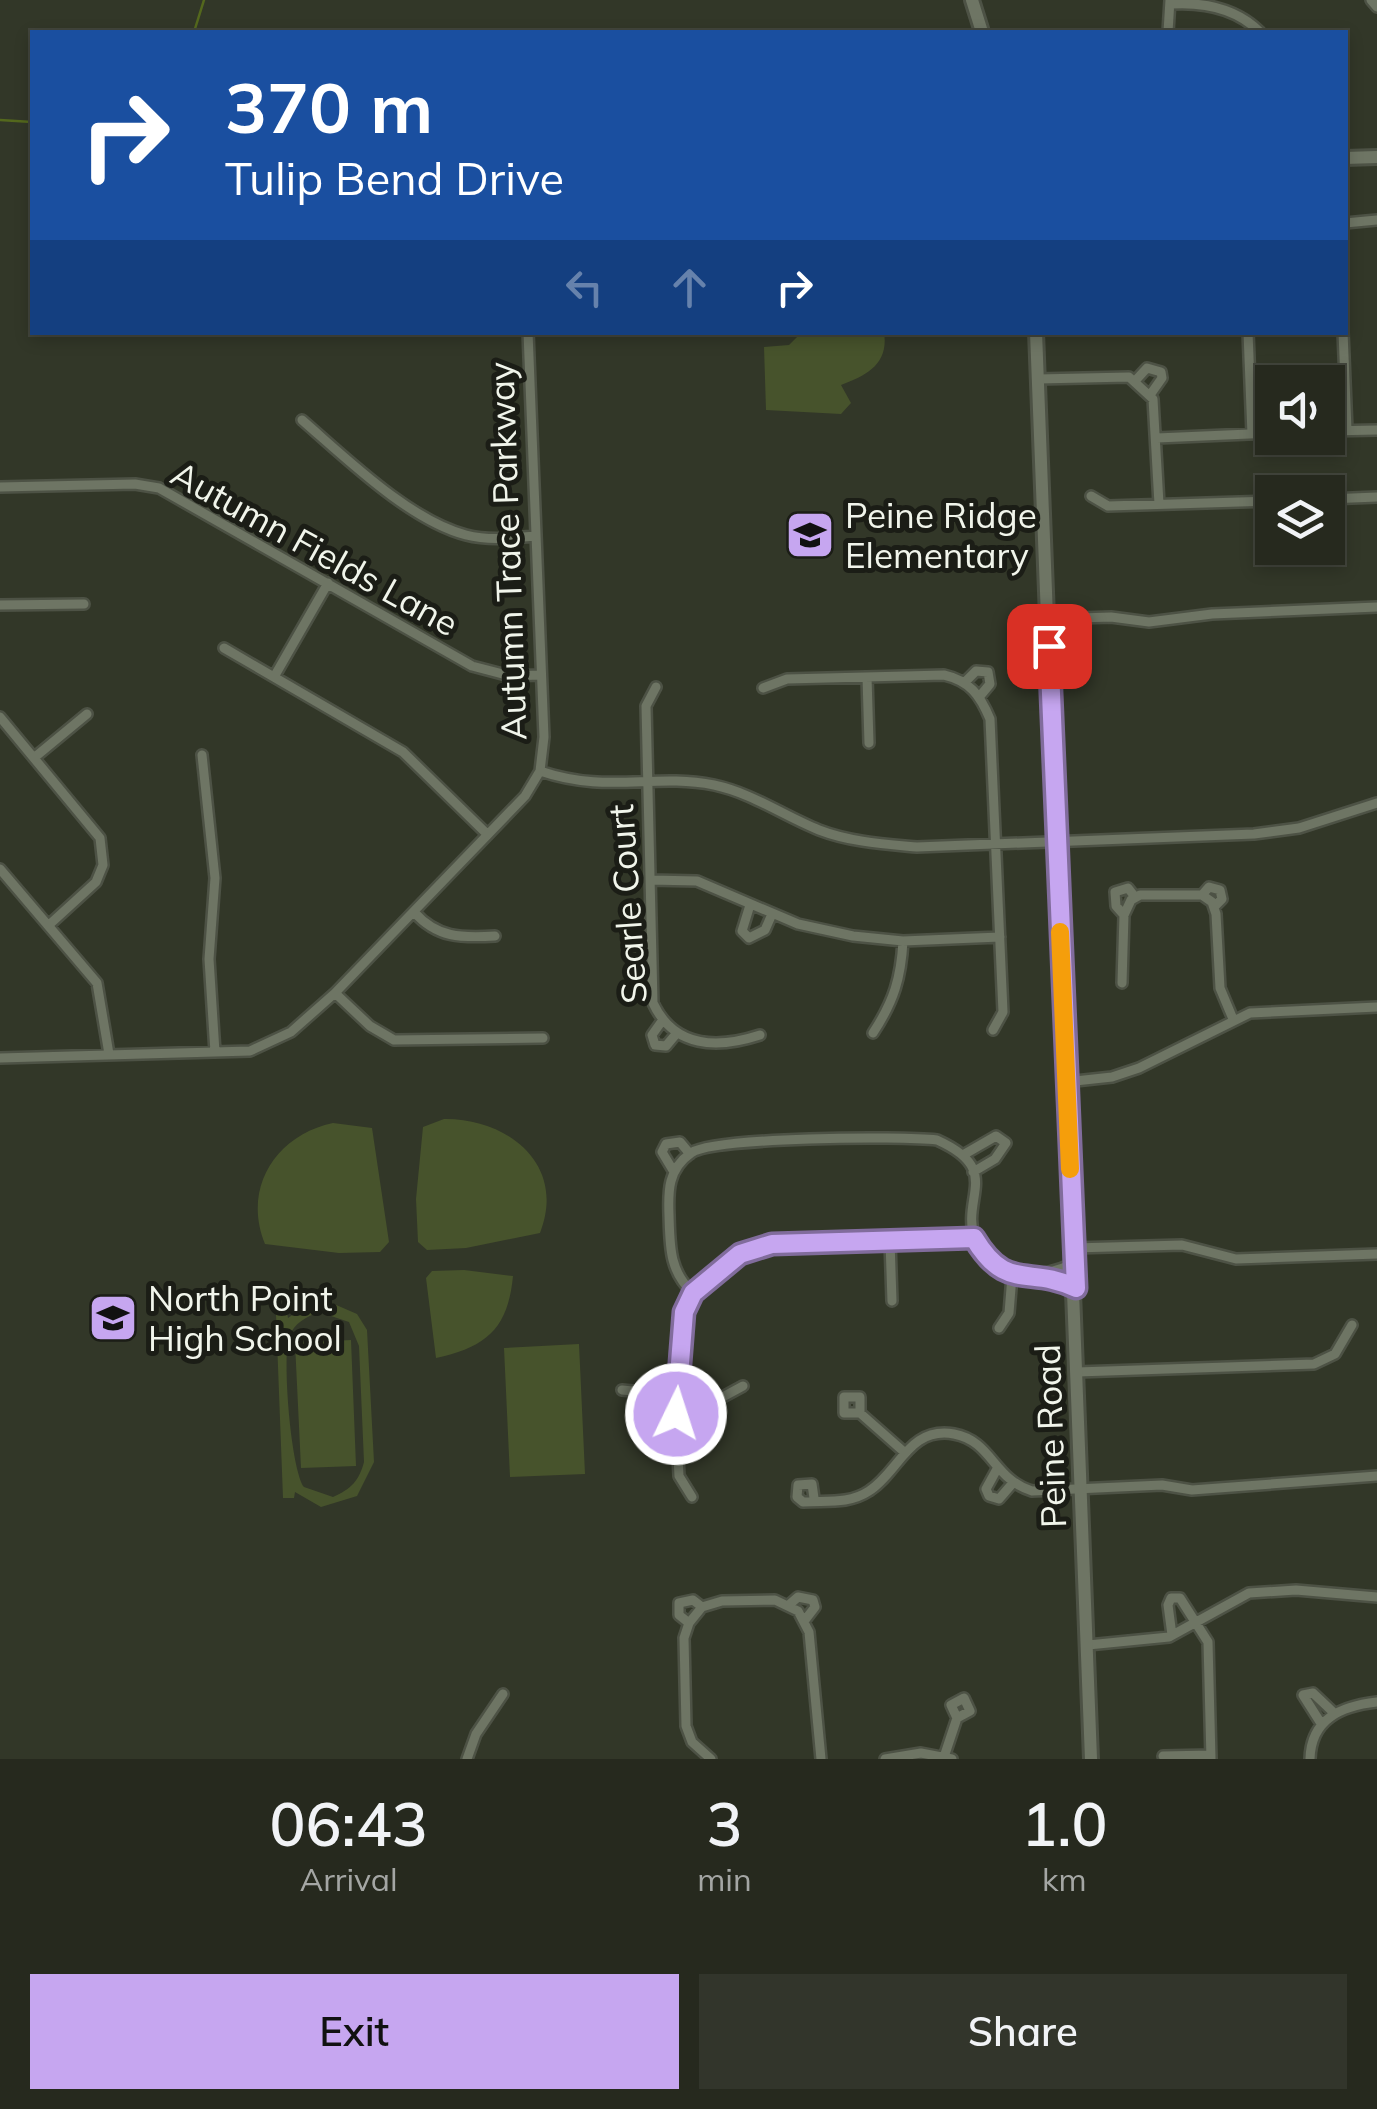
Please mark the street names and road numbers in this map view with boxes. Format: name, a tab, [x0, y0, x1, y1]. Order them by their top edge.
street label: Autumn Trace Parkway	[478, 361, 536, 741]
street label: Autumn Fields Lane	[164, 451, 466, 645]
street label: Searle Court	[598, 803, 656, 1005]
street label: Peine Road	[1025, 1343, 1075, 1529]

